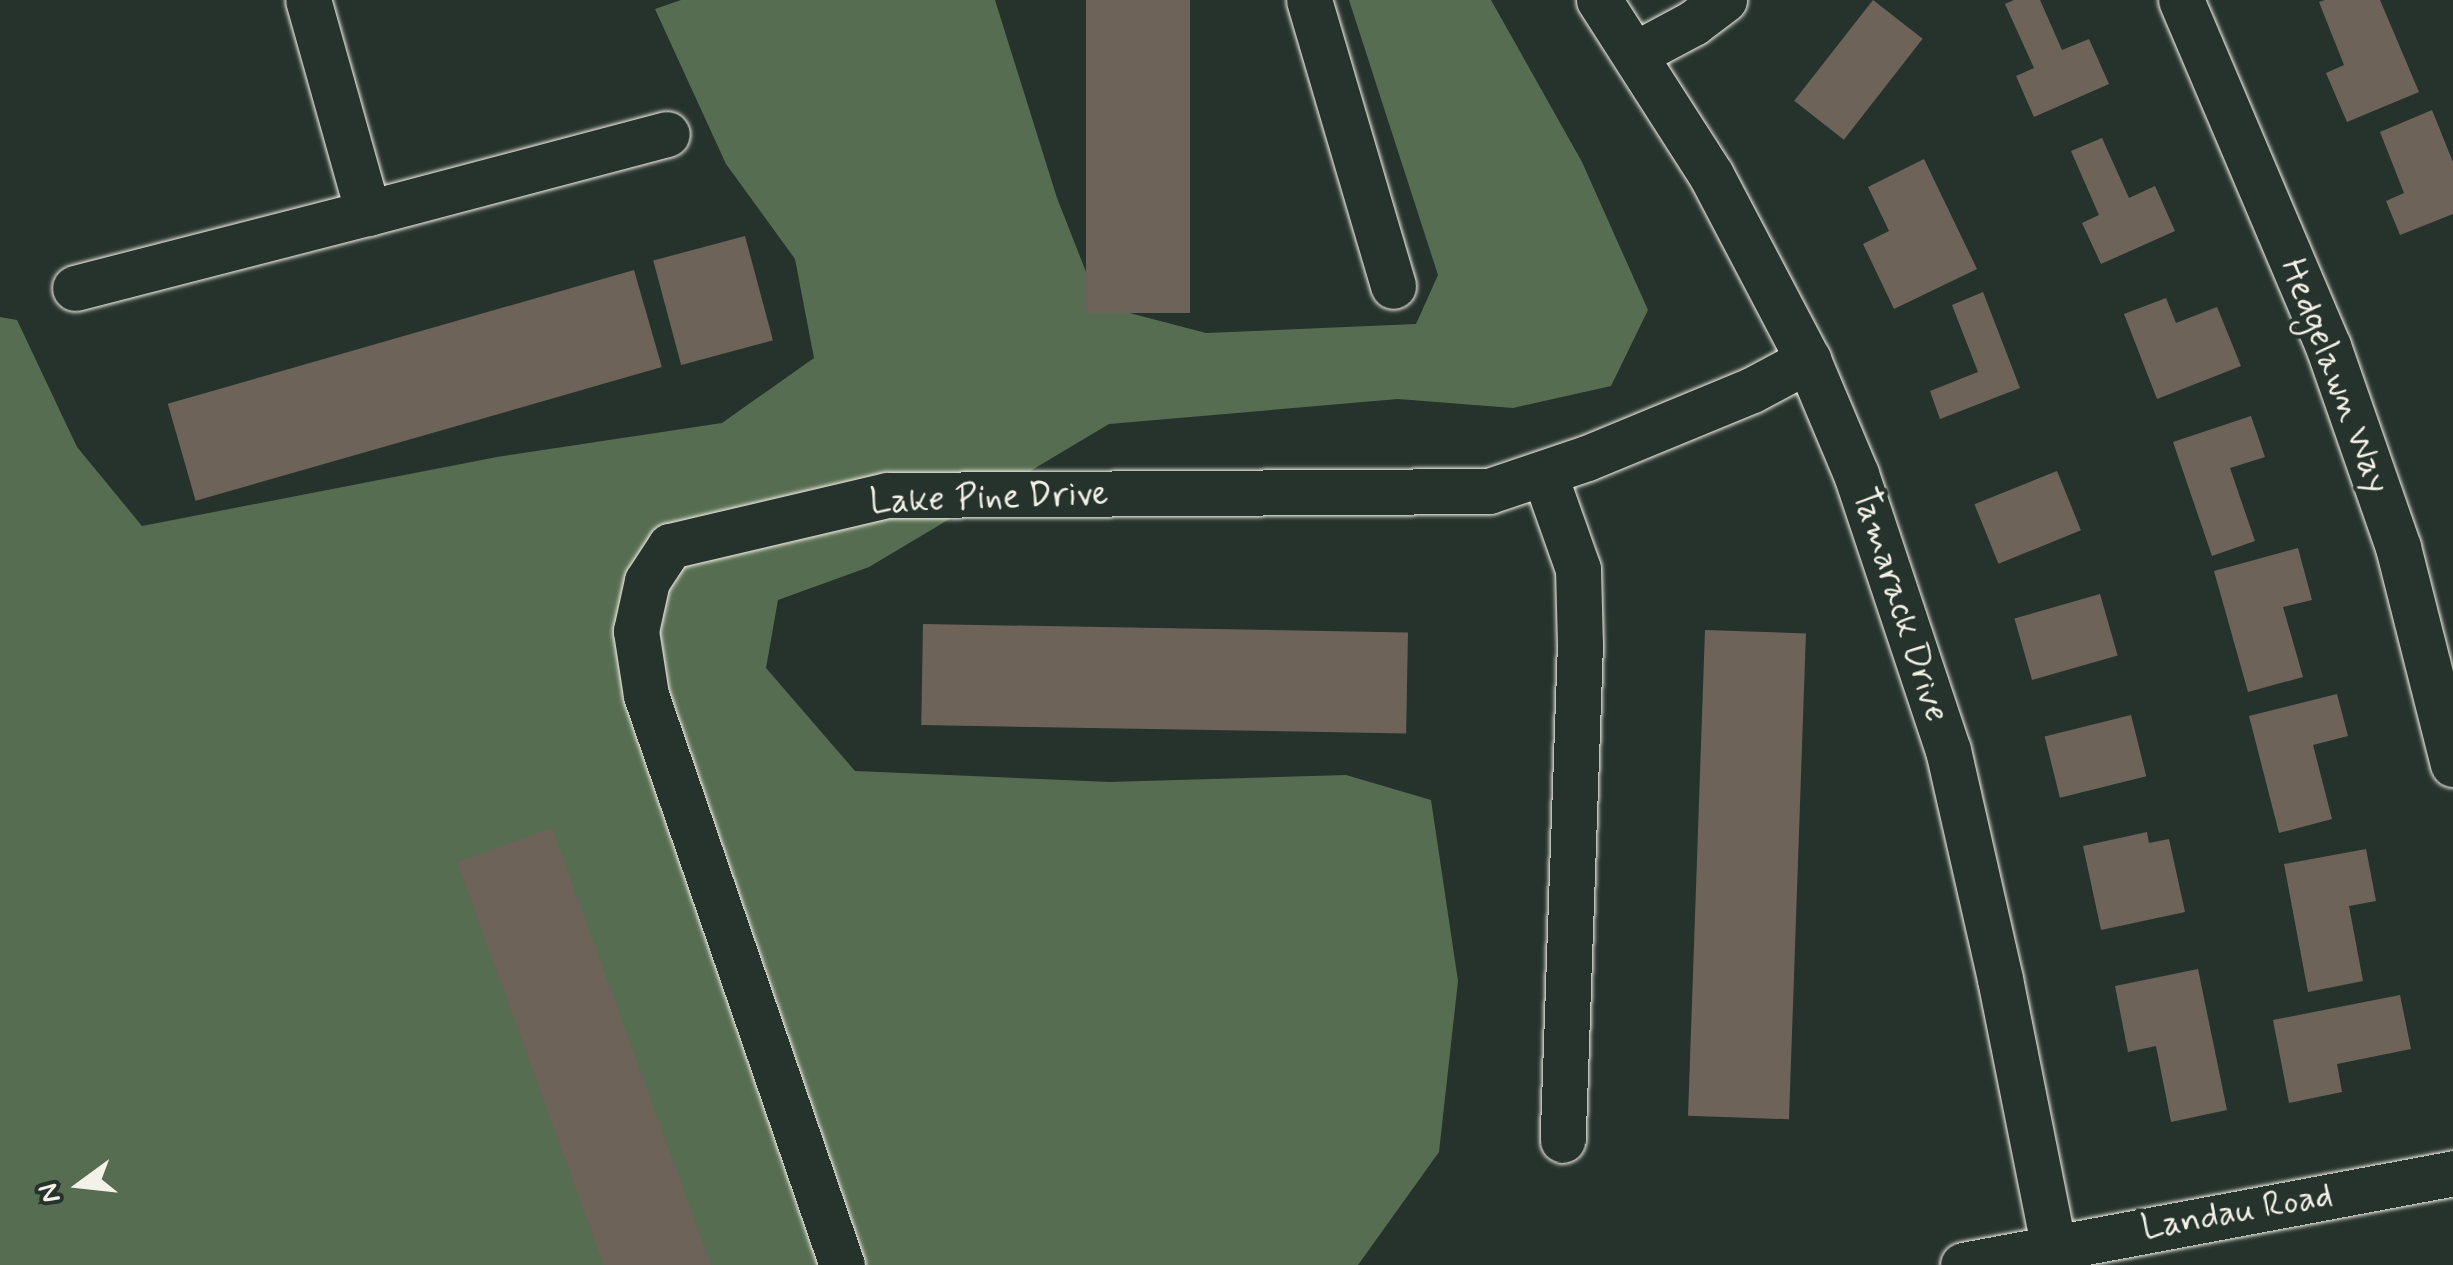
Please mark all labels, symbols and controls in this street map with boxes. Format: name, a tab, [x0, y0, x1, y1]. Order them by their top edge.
street label: Hedgelawn Way	[2271, 253, 2399, 499]
street label: Lake Pine Drive	[871, 473, 1107, 523]
street label: Tamarack Drive	[1843, 484, 1957, 726]
north arrow	[30, 1135, 130, 1235]
street label: Landau Road	[2138, 1175, 2336, 1249]
text: N	[30, 1179, 71, 1207]

